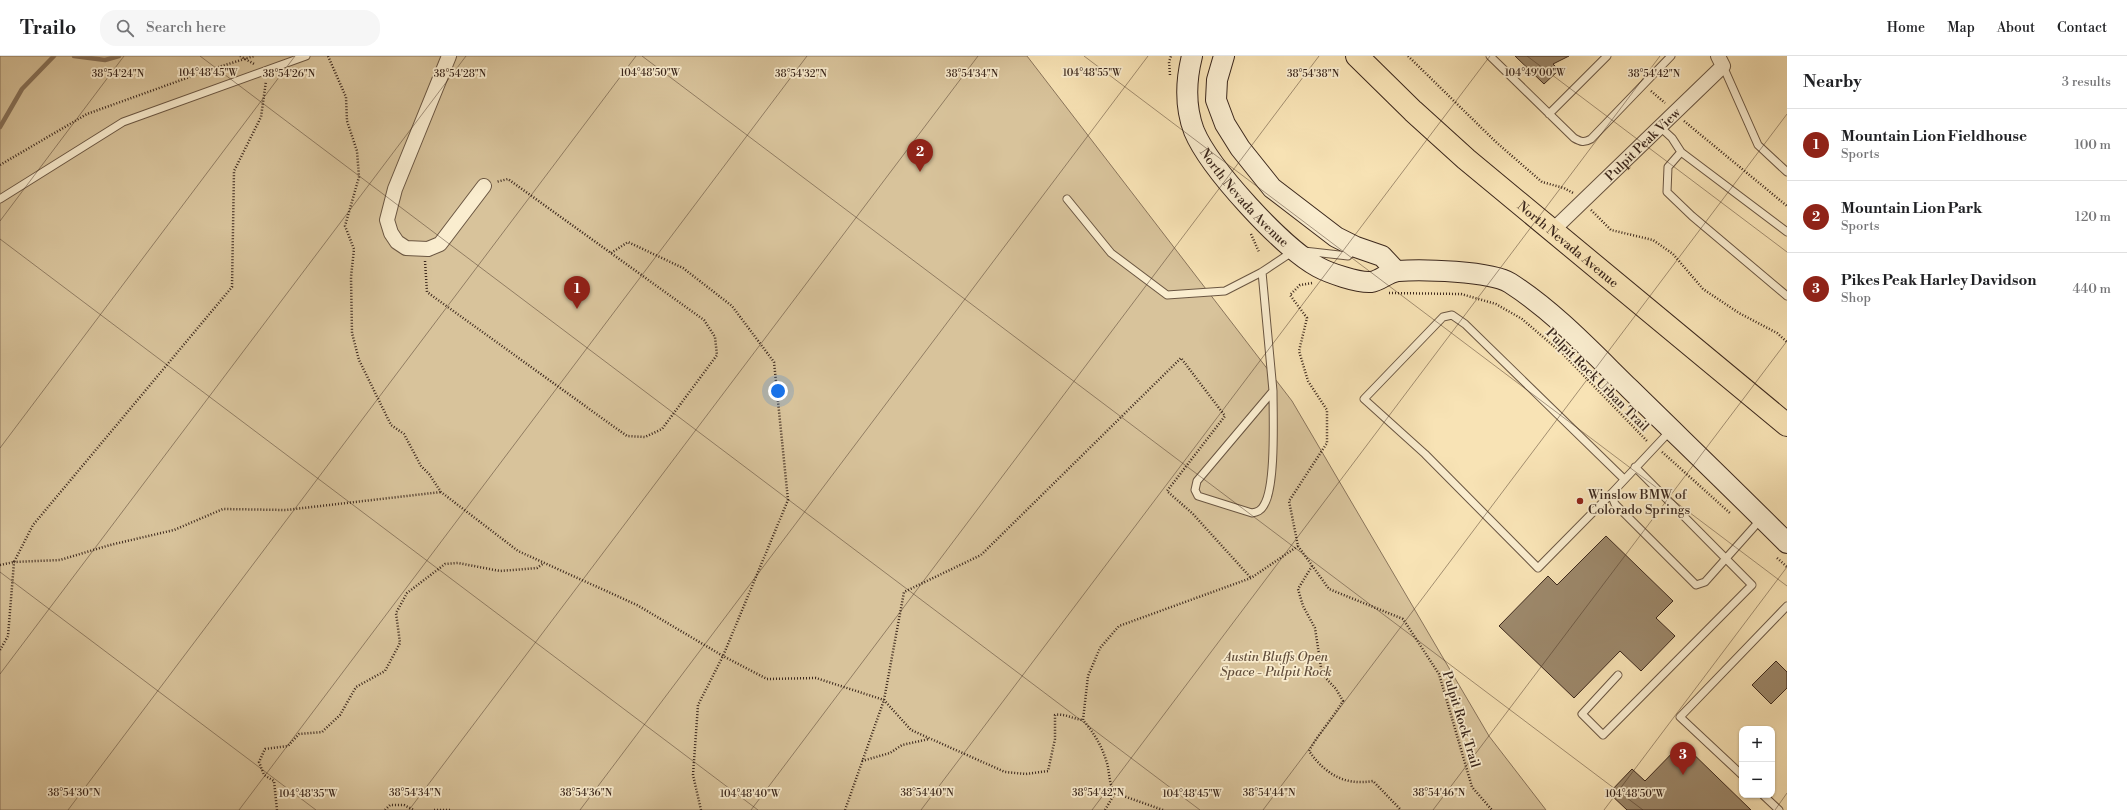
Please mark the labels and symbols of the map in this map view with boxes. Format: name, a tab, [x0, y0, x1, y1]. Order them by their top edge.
text: 104°48'45"W	[179, 67, 238, 79]
text: 104°48'50"W	[620, 67, 681, 79]
text: 104°48'55"W	[1063, 67, 1122, 79]
text: 104°49'00"W	[1505, 67, 1566, 79]
text: 38°54'24"N	[92, 68, 145, 80]
text: 38°54'26"N	[263, 68, 316, 80]
text: 38°54'28"N	[434, 68, 487, 80]
text: 38°54'32"N	[775, 68, 827, 80]
text: 38°54'34"N	[946, 68, 999, 80]
text: 38°54'38"N	[1287, 68, 1340, 80]
text: 38°54'42"N	[1628, 68, 1681, 80]
street label: Pulpit Peak View	[1602, 104, 1685, 185]
pin: 2	[907, 139, 933, 172]
street label: North Nevada Avenue	[1196, 145, 1292, 251]
street label: North Nevada Avenue	[1514, 198, 1622, 291]
pin: 1	[564, 276, 590, 309]
street label: Pulpit Rock Urban Trail	[1542, 325, 1652, 435]
your location	[768, 381, 788, 401]
place label: Winslow BMW of Colorado Springs	[1587, 487, 1691, 518]
marker: Winslow BMW of Colorado Springs	[1575, 496, 1585, 506]
park label: Austin Bluffs Open Space - Pulpit Rock	[1220, 649, 1332, 680]
street label: Pulpit Rock Trail	[1439, 669, 1483, 770]
pin: 3	[1670, 742, 1696, 775]
text: 38°54'30"N	[48, 787, 101, 799]
text: 38°54'34"N	[389, 787, 442, 799]
text: 38°54'36"N	[560, 787, 613, 799]
text: 38°54'40"N	[900, 787, 954, 799]
text: 38°54'42"N	[1072, 787, 1125, 799]
text: 38°54'44"N	[1243, 787, 1296, 799]
text: 38°54'46"N	[1413, 787, 1466, 799]
text: 104°48'35"W	[279, 788, 338, 800]
text: 104°48'40"W	[720, 788, 781, 800]
text: 104°48'45"W	[1163, 788, 1222, 800]
text: 104°48'50"W	[1605, 788, 1666, 800]

